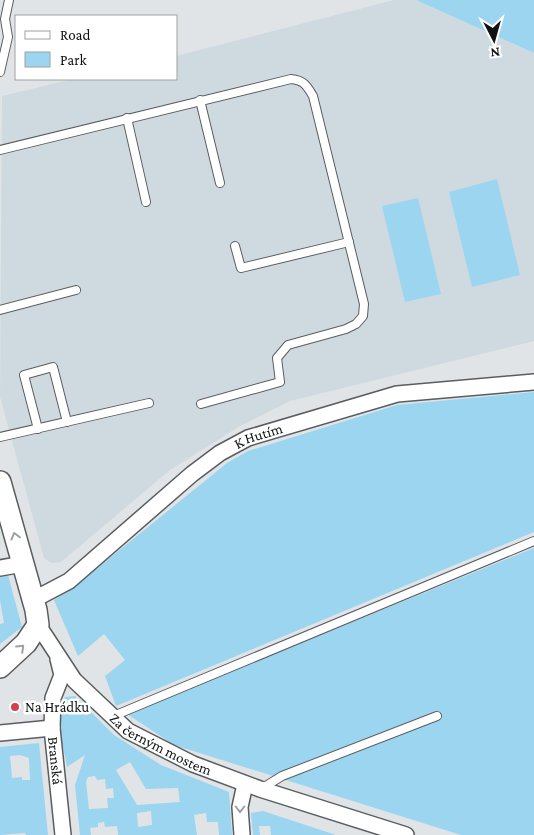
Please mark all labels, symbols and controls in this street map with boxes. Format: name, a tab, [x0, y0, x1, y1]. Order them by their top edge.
legend	[15, 15, 178, 80]
north arrow	[469, 15, 519, 65]
text: Road	[60, 27, 91, 43]
text: N	[489, 44, 501, 61]
text: Park	[60, 52, 87, 68]
street label: K Hutím	[231, 420, 284, 452]
one-way arrow	[10, 532, 21, 541]
one-way arrow	[15, 645, 24, 654]
place label: Na Hrádku	[25, 699, 89, 715]
marker: Na Hrádku	[9, 701, 21, 713]
street label: Za černým mostem	[106, 710, 214, 778]
street label: Branská	[45, 736, 66, 785]
one-way arrow	[235, 806, 245, 813]

